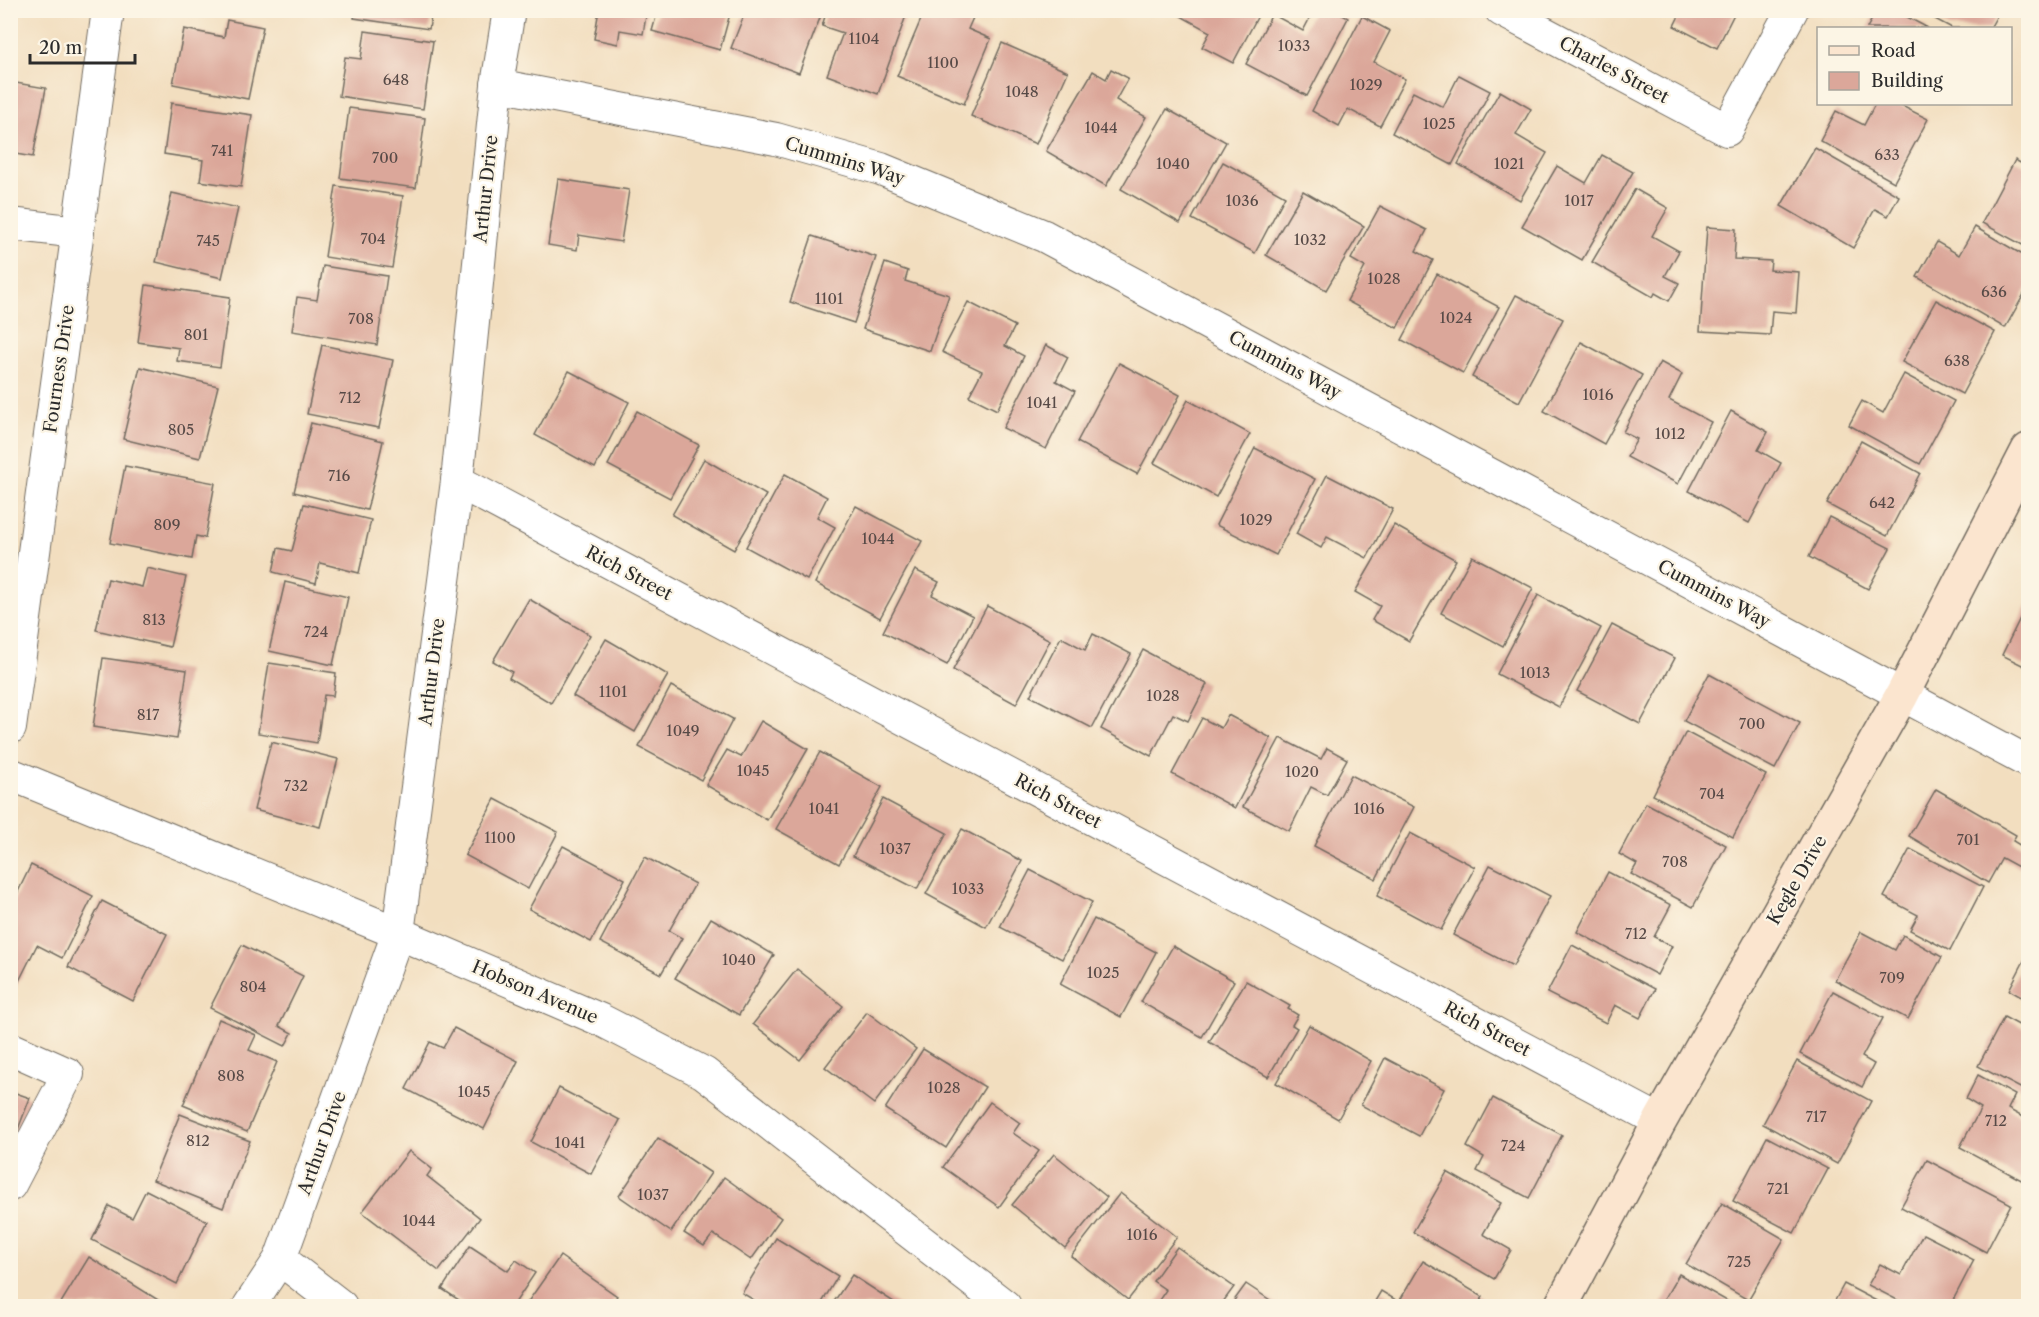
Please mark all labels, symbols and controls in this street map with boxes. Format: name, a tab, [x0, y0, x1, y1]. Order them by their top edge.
scale bar	[30, 27, 135, 65]
legend	[1817, 27, 2012, 105]
house number: 1104	[849, 29, 879, 48]
street label: Charles Street	[1555, 32, 1673, 108]
house number: 1033	[1278, 36, 1310, 55]
text: 20 m	[39, 37, 83, 59]
text: Road	[1871, 40, 1916, 62]
house number: 1100	[927, 53, 959, 72]
house number: 648	[383, 70, 409, 89]
text: Building	[1871, 70, 1943, 92]
house number: 1029	[1349, 75, 1383, 94]
house number: 1048	[1005, 82, 1039, 101]
house number: 1025	[1423, 114, 1455, 133]
house number: 1044	[1084, 118, 1118, 137]
street label: Cummins Way	[782, 132, 909, 190]
street label: Arthur Drive	[469, 134, 503, 245]
house number: 741	[211, 141, 234, 160]
house number: 633	[1874, 145, 1900, 164]
house number: 700	[372, 148, 398, 167]
house number: 1040	[1156, 154, 1190, 173]
house number: 1021	[1494, 154, 1525, 173]
house number: 1036	[1226, 191, 1259, 210]
house number: 1017	[1564, 191, 1594, 210]
house number: 704	[360, 229, 386, 248]
house number: 1032	[1294, 230, 1326, 249]
house number: 745	[196, 231, 220, 250]
house number: 1028	[1367, 269, 1401, 288]
house number: 636	[1981, 282, 2007, 301]
house number: 1101	[815, 289, 844, 308]
street label: Fourness Drive	[39, 303, 79, 435]
house number: 1024	[1439, 308, 1473, 327]
house number: 708	[348, 309, 374, 328]
house number: 801	[184, 325, 209, 344]
street label: Cummins Way	[1225, 326, 1346, 404]
house number: 638	[1944, 351, 1970, 370]
house number: 1016	[1583, 385, 1614, 404]
house number: 712	[339, 388, 361, 407]
house number: 1041	[1027, 393, 1058, 412]
house number: 805	[168, 420, 194, 439]
house number: 1012	[1655, 424, 1685, 443]
house number: 716	[328, 466, 350, 485]
house number: 642	[1869, 493, 1895, 512]
house number: 1029	[1239, 510, 1273, 529]
house number: 809	[153, 515, 181, 534]
house number: 1044	[861, 529, 895, 548]
street label: Rich Street	[582, 541, 677, 605]
street label: Cummins Way	[1654, 555, 1775, 633]
house number: 813	[142, 610, 166, 629]
street label: Arthur Drive	[414, 617, 450, 728]
house number: 724	[304, 622, 328, 641]
house number: 1013	[1520, 663, 1550, 682]
house number: 1101	[599, 682, 628, 701]
house number: 1028	[1146, 686, 1180, 705]
house number: 817	[137, 705, 160, 724]
house number: 700	[1739, 714, 1765, 733]
house number: 1049	[666, 721, 700, 740]
house number: 1045	[737, 761, 769, 780]
house number: 1020	[1285, 762, 1319, 781]
street label: Rich Street	[1011, 769, 1106, 833]
house number: 732	[284, 776, 308, 795]
house number: 704	[1699, 784, 1725, 803]
house number: 1041	[809, 799, 840, 818]
house number: 1016	[1354, 799, 1385, 818]
house number: 1100	[484, 828, 516, 847]
house number: 701	[1956, 830, 1980, 849]
street label: Kegle Drive	[1762, 831, 1832, 929]
house number: 1037	[879, 839, 911, 858]
house number: 708	[1662, 852, 1688, 871]
house number: 1033	[952, 879, 984, 898]
house number: 712	[1625, 924, 1647, 943]
house number: 1040	[722, 950, 756, 969]
street label: Hobson Avenue	[469, 955, 601, 1029]
house number: 1025	[1087, 963, 1119, 982]
house number: 709	[1879, 968, 1905, 987]
house number: 804	[239, 977, 267, 996]
street label: Rich Street	[1440, 997, 1535, 1061]
house number: 808	[217, 1066, 245, 1085]
house number: 1028	[927, 1078, 961, 1097]
house number: 1045	[458, 1082, 490, 1101]
street label: Arthur Drive	[293, 1088, 351, 1199]
house number: 717	[1805, 1107, 1827, 1126]
house number: 712	[1985, 1111, 2007, 1130]
house number: 812	[186, 1131, 210, 1150]
house number: 1041	[555, 1133, 586, 1152]
house number: 724	[1501, 1136, 1525, 1155]
house number: 721	[1767, 1179, 1790, 1198]
house number: 1037	[637, 1185, 669, 1204]
house number: 1044	[402, 1211, 436, 1230]
house number: 1016	[1127, 1225, 1158, 1244]
house number: 725	[1727, 1252, 1751, 1271]

